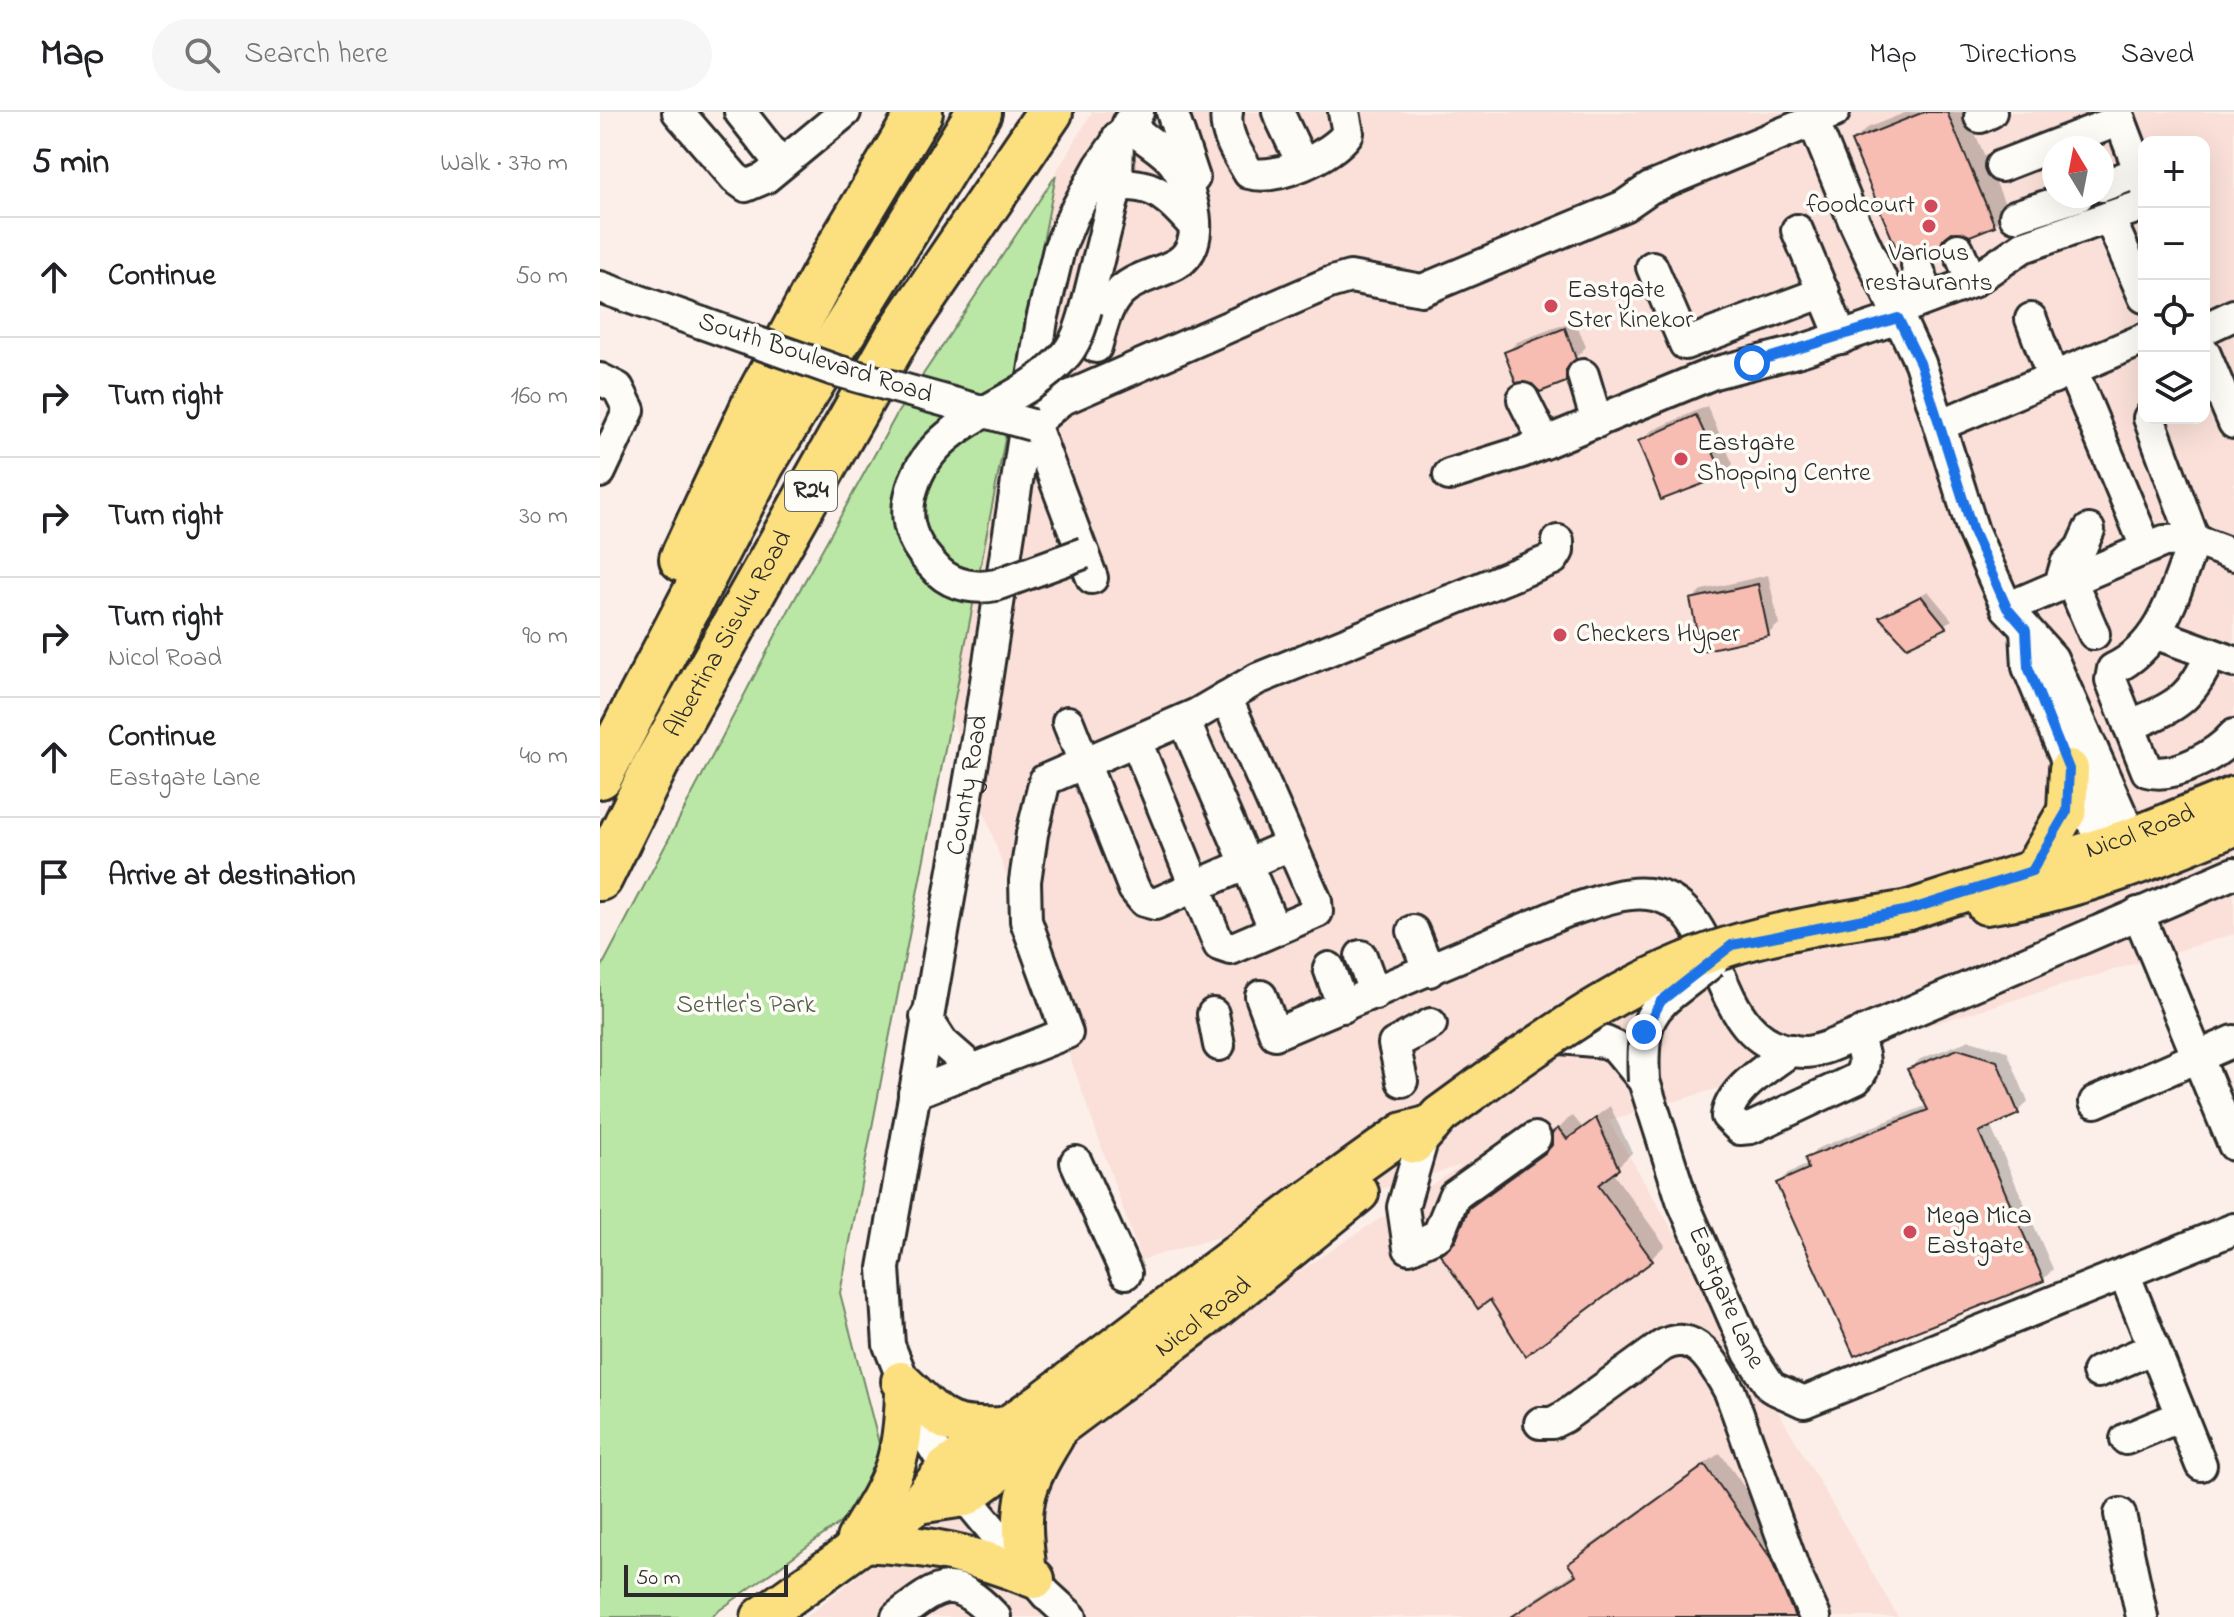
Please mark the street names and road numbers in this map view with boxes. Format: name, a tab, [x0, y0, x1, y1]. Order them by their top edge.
street label: South Boulevard Road	[693, 303, 937, 415]
road number: R24	[785, 471, 837, 511]
street label: Albertina Sisulu Road	[656, 523, 803, 745]
street label: County Road	[938, 712, 1000, 859]
street label: Nicol Road	[2081, 795, 2201, 870]
street label: Eastgate Lane	[1677, 1220, 1774, 1377]
street label: Nicol Road	[1147, 1268, 1261, 1368]

